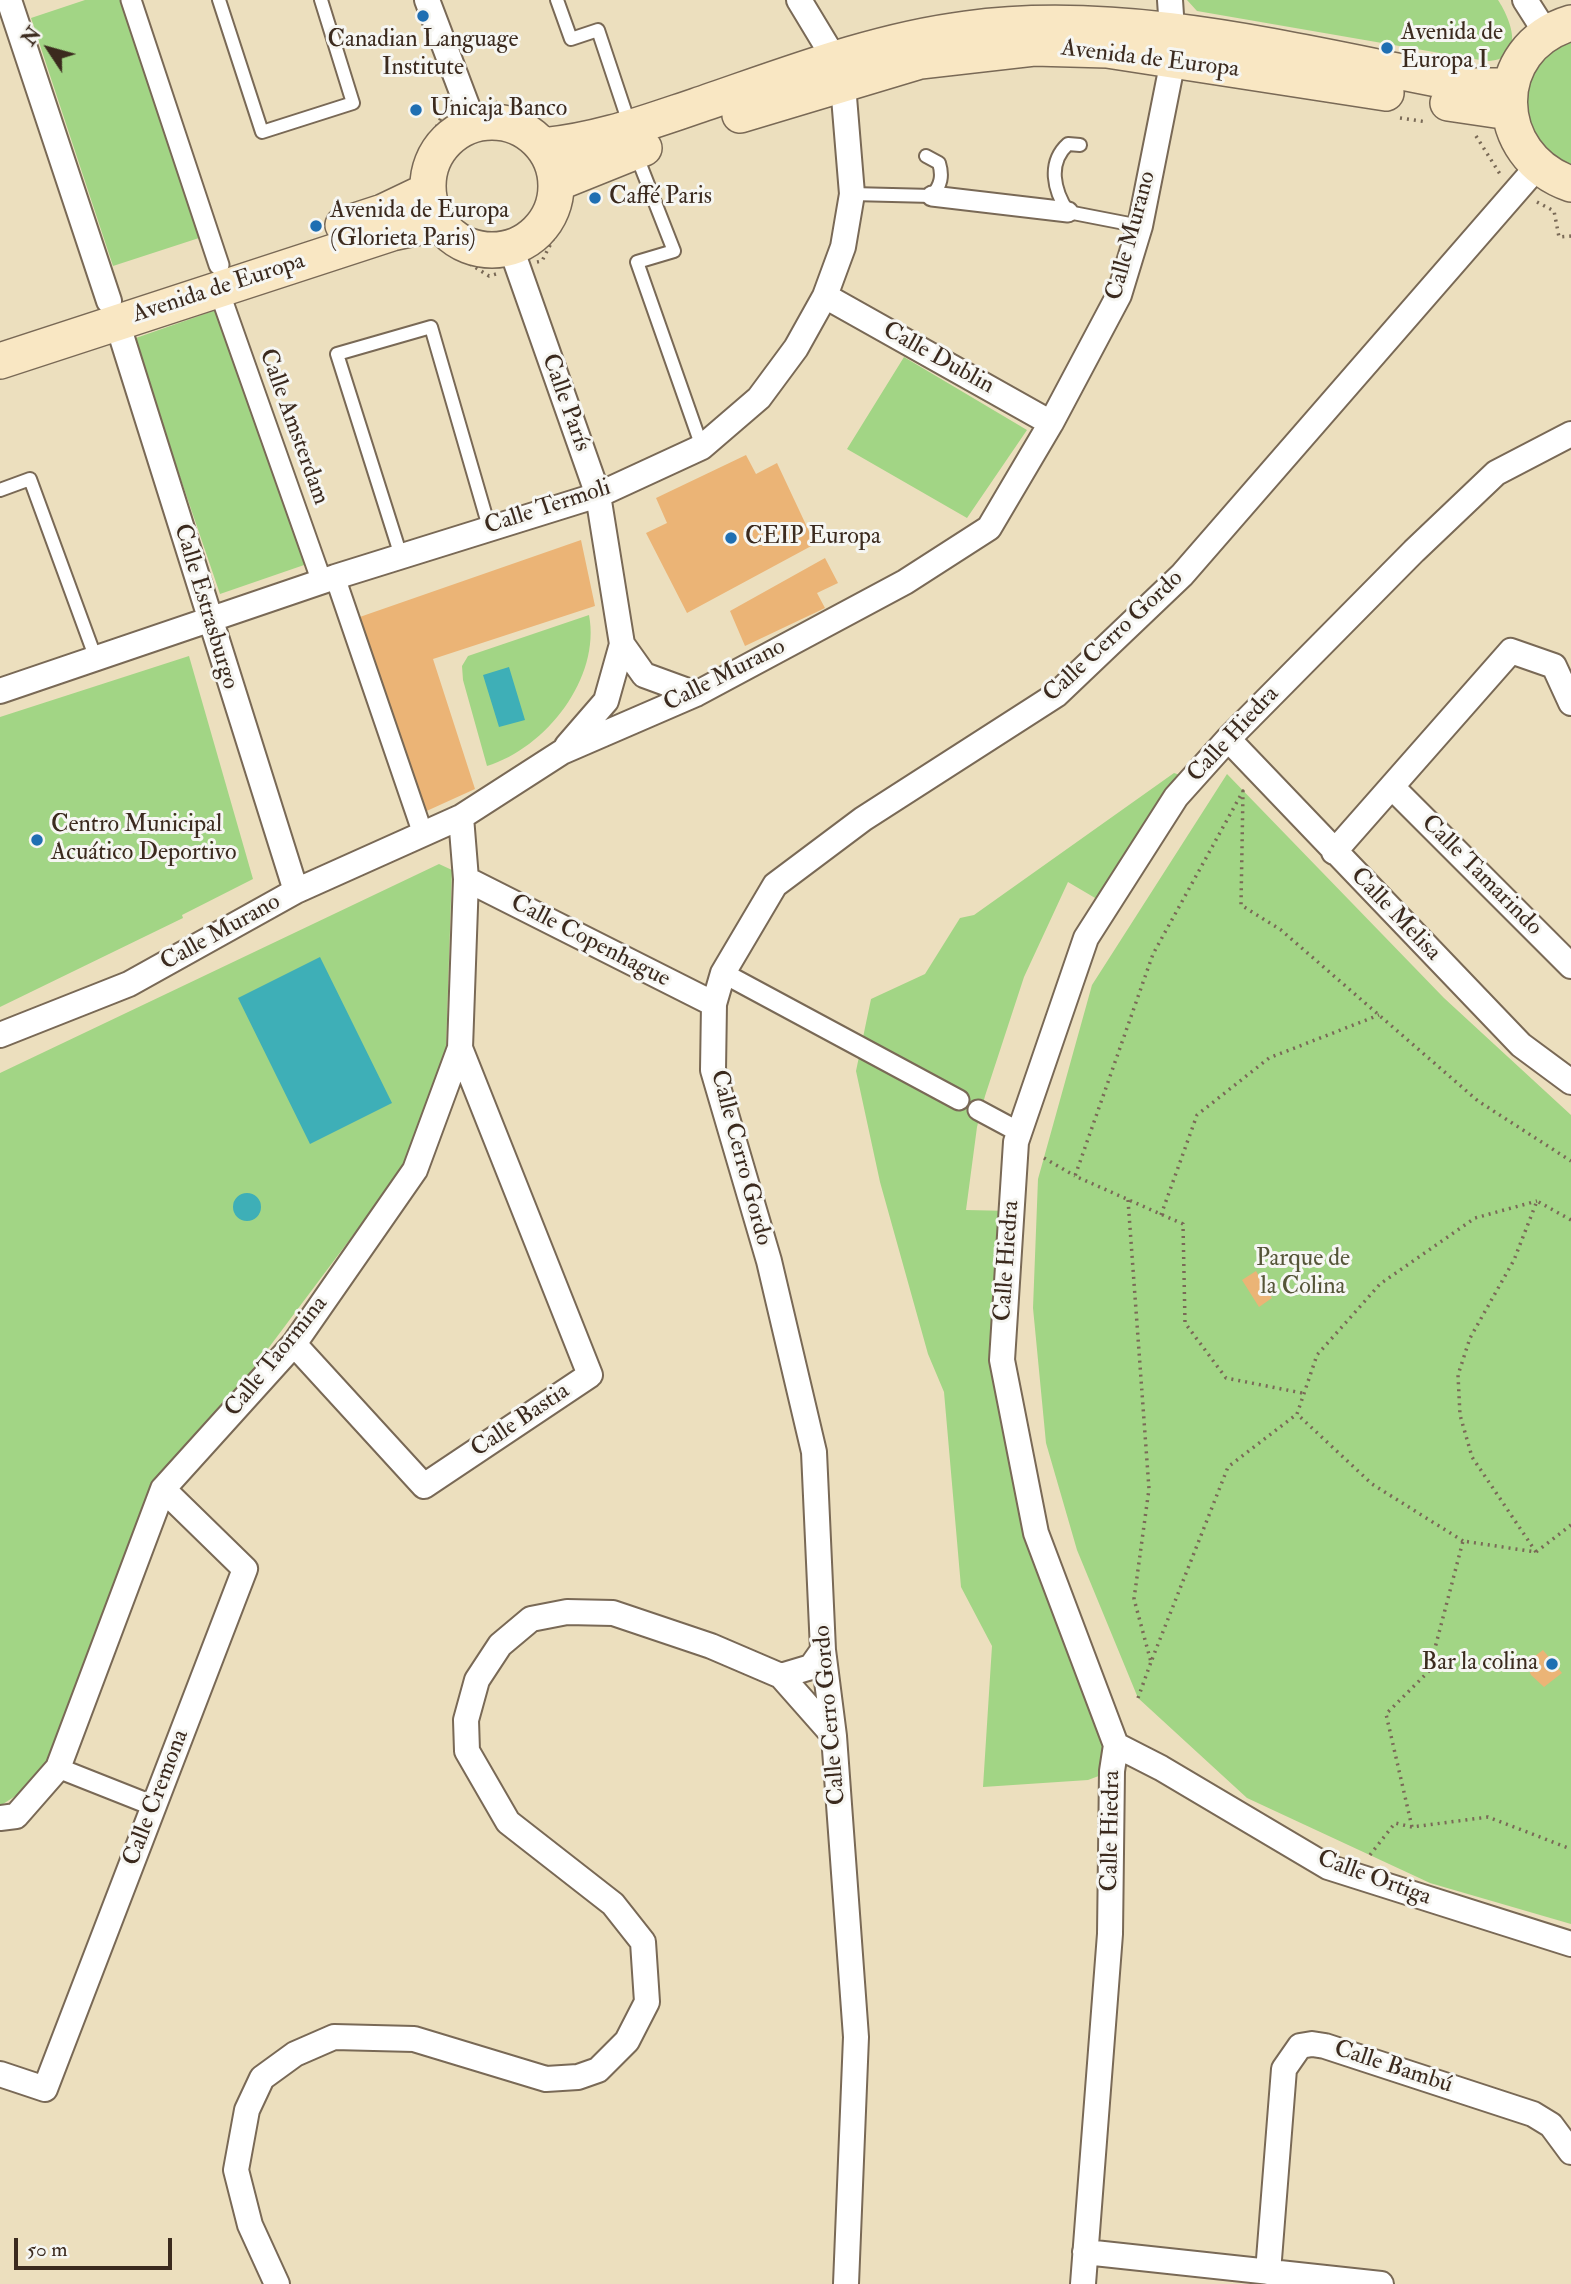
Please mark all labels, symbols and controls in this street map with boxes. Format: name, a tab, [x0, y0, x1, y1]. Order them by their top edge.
marker: Canadian Language Institute	[415, 8, 431, 24]
north arrow	[14, 14, 84, 84]
place label: Avenida de Europa I	[1401, 20, 1503, 76]
text: N	[17, 23, 47, 51]
place label: Canadian Language Institute	[328, 27, 518, 83]
street label: Avenida de Europa	[1059, 35, 1241, 85]
marker: Avenida de Europa I	[1379, 40, 1395, 56]
place label: Unicaja Banco	[430, 96, 567, 124]
marker: Unicaja Banco	[408, 102, 424, 118]
street label: Calle Murano	[1101, 168, 1163, 304]
place label: Caffé Paris	[609, 184, 712, 212]
marker: Caffé Paris	[587, 190, 603, 206]
place label: Avenida de Europa (Glorieta Paris)	[330, 198, 509, 254]
marker: Avenida de Europa (Glorieta Paris)	[308, 218, 324, 234]
street label: Avenida de Europa	[129, 248, 309, 330]
street label: Calle Dublin	[877, 317, 999, 401]
street label: Calle Amsterdam	[251, 345, 335, 509]
street label: Calle París	[534, 350, 596, 456]
street label: Calle Termoli	[481, 474, 615, 542]
street label: Calle Estrasburgo	[166, 521, 244, 693]
place label: CEIP Europa	[745, 524, 881, 552]
marker: CEIP Europa	[723, 530, 739, 546]
street label: Calle Cerro Gordo	[1038, 565, 1190, 709]
street label: Calle Murano	[659, 633, 791, 719]
street label: Calle Hiedra	[1182, 681, 1286, 789]
street label: Calle Tamarindo	[1415, 810, 1547, 942]
place label: Centro Municipal Acuático Deportivo	[51, 812, 236, 868]
marker: Centro Municipal Acuático Deportivo	[29, 832, 45, 848]
street label: Calle Melisa	[1344, 863, 1446, 967]
street label: Calle Murano	[156, 888, 286, 978]
street label: Calle Copenhague	[505, 889, 675, 995]
street label: Calle Cerro Gordo	[703, 1067, 777, 1249]
street label: Calle Hiedra	[989, 1200, 1027, 1322]
park label: Parque de la Colina	[1256, 1246, 1350, 1302]
street label: Calle Taormina	[219, 1291, 335, 1423]
street label: Calle Bastia	[466, 1378, 576, 1464]
street label: Calle Cerro Gordo	[809, 1624, 853, 1806]
place label: Bar la colina	[1422, 1650, 1538, 1678]
marker: Bar la colina	[1544, 1656, 1560, 1672]
street label: Calle Cremona	[118, 1726, 196, 1870]
street label: Calle Hiedra	[1097, 1770, 1127, 1892]
street label: Calle Ortiga	[1313, 1845, 1435, 1913]
street label: Calle Bambú	[1330, 2035, 1456, 2101]
scale bar	[18, 2224, 175, 2268]
text: 50 m	[27, 2236, 68, 2263]

